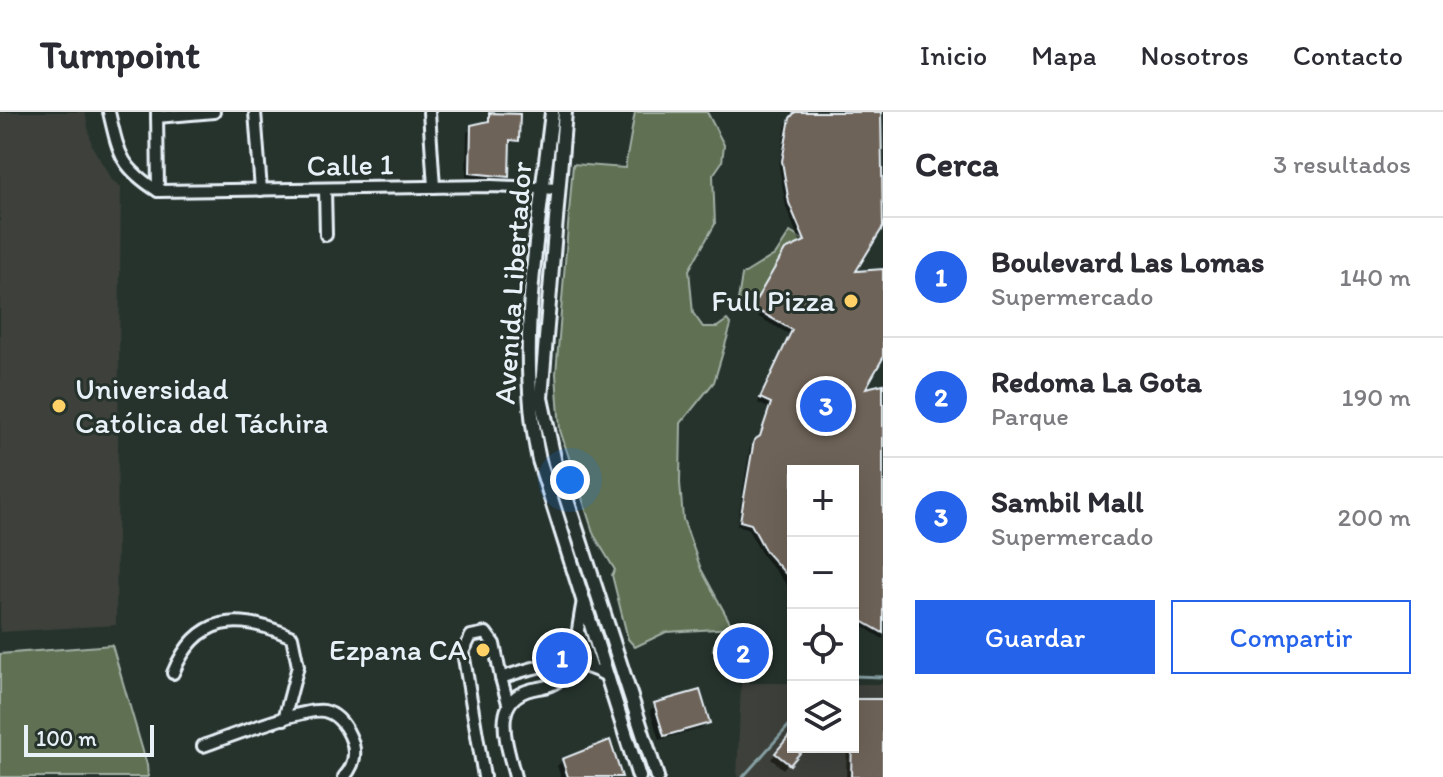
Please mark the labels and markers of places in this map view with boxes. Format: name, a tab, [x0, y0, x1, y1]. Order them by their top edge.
place label: Full Pizza	[711, 282, 835, 319]
marker: Full Pizza	[842, 292, 860, 310]
place label: Universidad Católica del Táchira	[75, 370, 329, 441]
pin: 3	[800, 376, 852, 436]
marker: Universidad Católica del Táchira	[50, 397, 68, 415]
pin: 2	[717, 623, 769, 683]
pin: 1	[536, 628, 588, 688]
place label: Ezpana CA	[329, 631, 467, 668]
marker: Ezpana CA	[474, 641, 492, 659]

